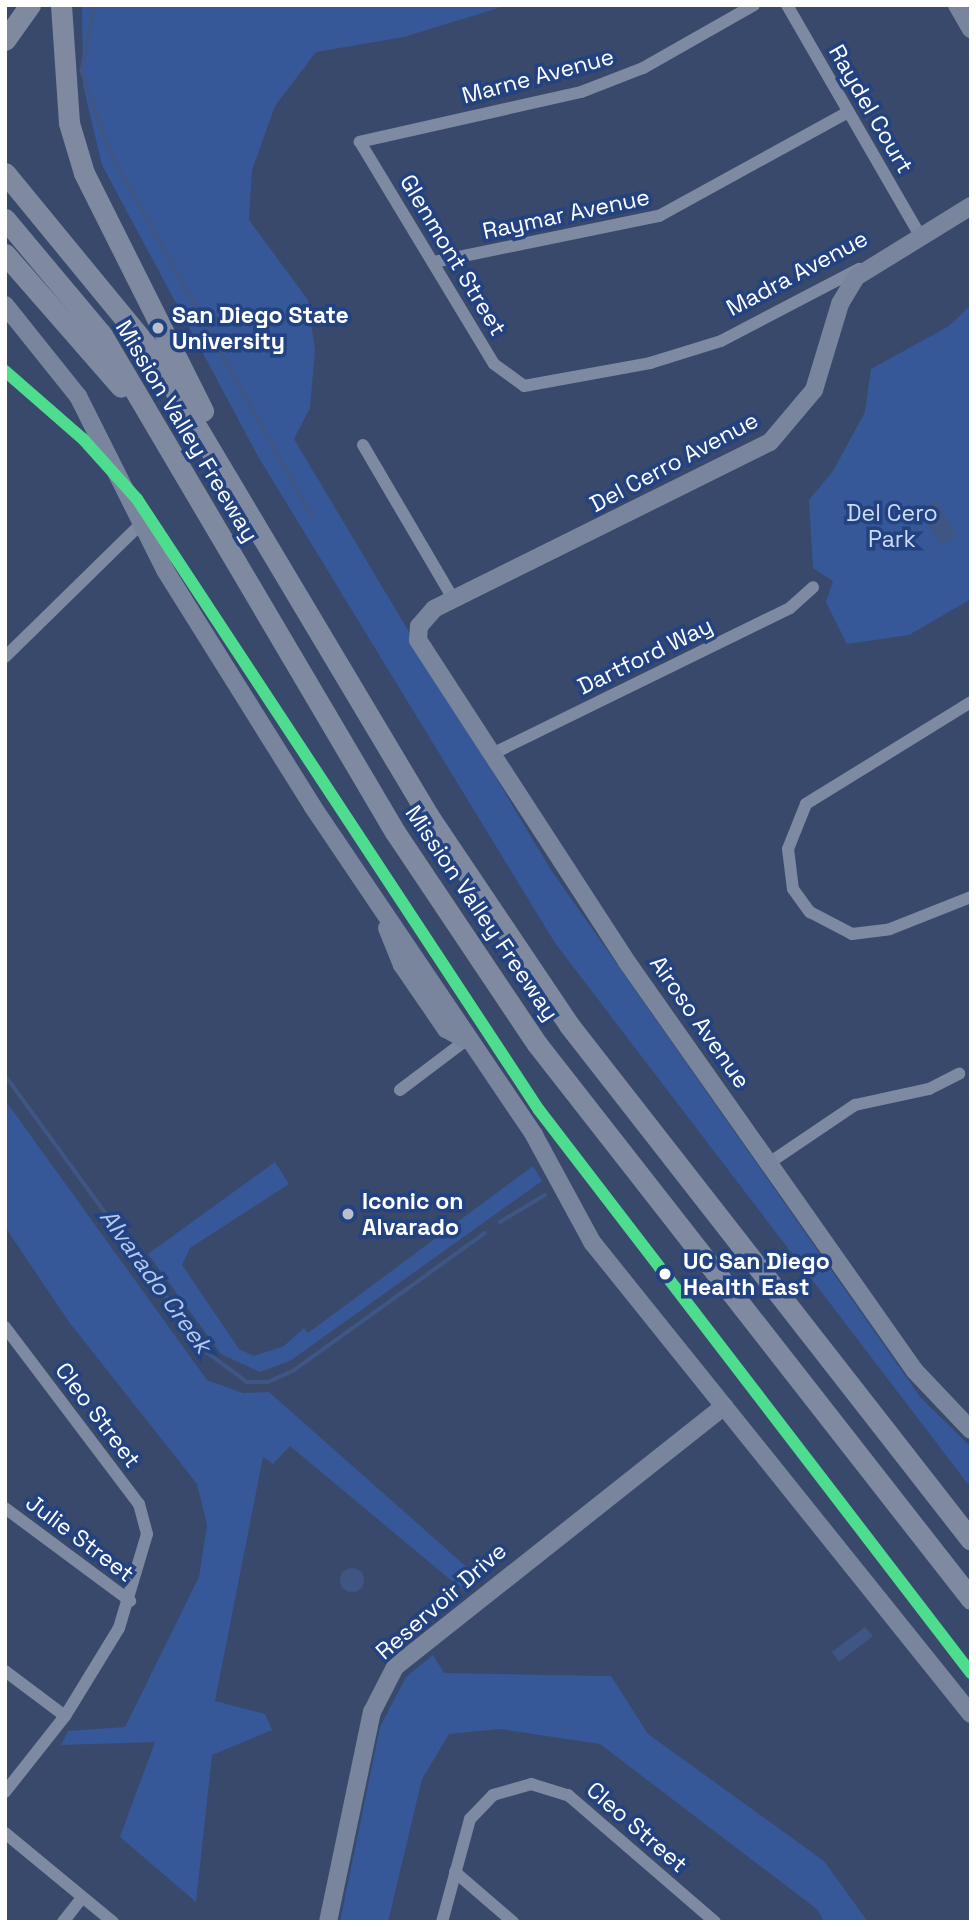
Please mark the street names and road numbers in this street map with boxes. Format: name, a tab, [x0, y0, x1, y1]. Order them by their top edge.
street label: Raydel Court	[823, 40, 919, 178]
street label: Marne Avenue	[459, 42, 617, 110]
street label: Glenmont Street	[394, 169, 512, 341]
street label: Raymar Avenue	[480, 183, 652, 245]
street label: Madra Avenue	[722, 224, 872, 322]
street label: Mission Valley Freeway	[110, 315, 264, 547]
street label: Del Cerro Avenue	[585, 406, 763, 518]
street label: Dartford Way	[573, 611, 717, 701]
street label: Mission Valley Freeway	[400, 800, 564, 1026]
street label: Airoso Avenue	[644, 950, 756, 1094]
street label: Cleo Street	[50, 1357, 146, 1473]
street label: Julie Street	[20, 1488, 140, 1588]
street label: Reservoir Drive	[370, 1537, 512, 1665]
street label: Cleo Street	[581, 1776, 693, 1878]

